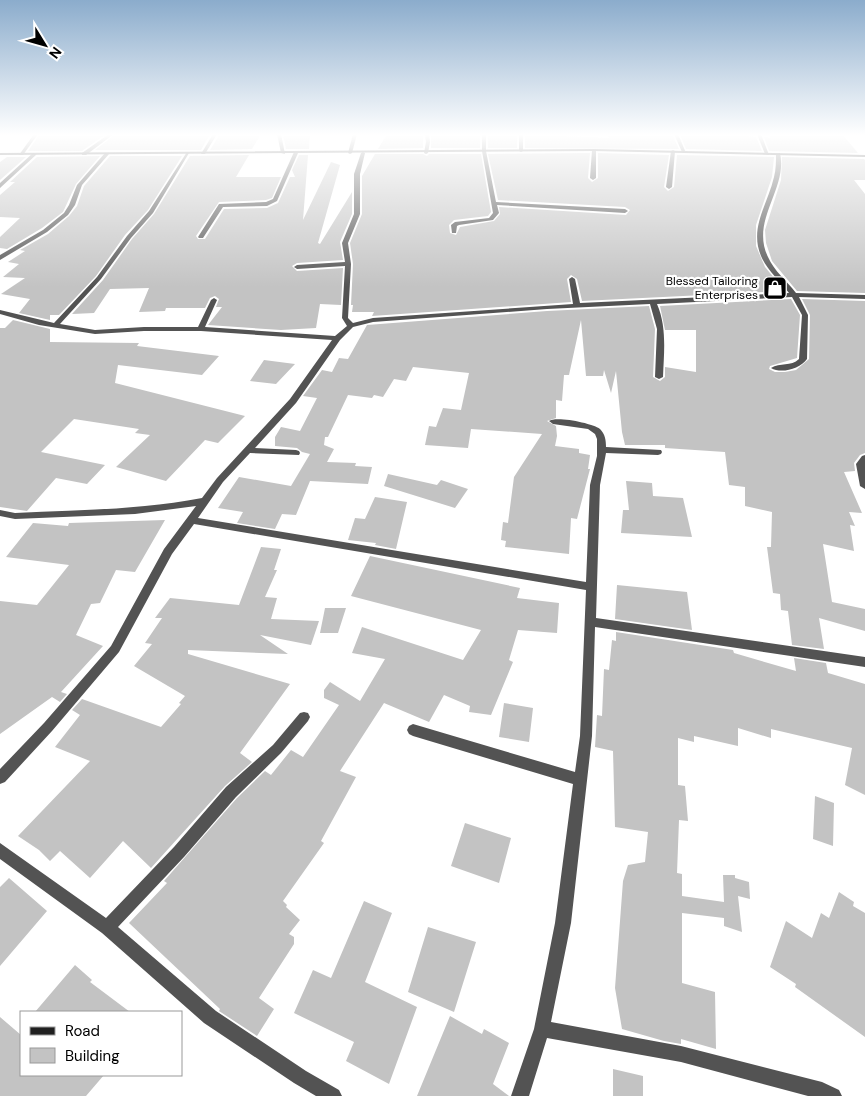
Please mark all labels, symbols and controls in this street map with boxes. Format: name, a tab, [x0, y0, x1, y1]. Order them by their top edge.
north arrow	[20, 20, 70, 70]
text: N	[45, 43, 66, 62]
place label: Blessed Tailoring Enterprises	[666, 273, 758, 303]
shop icon: Blessed Tailoring Enterprises	[762, 275, 788, 301]
legend	[20, 1011, 182, 1076]
text: Road	[65, 1021, 100, 1041]
text: Building	[65, 1046, 120, 1066]

